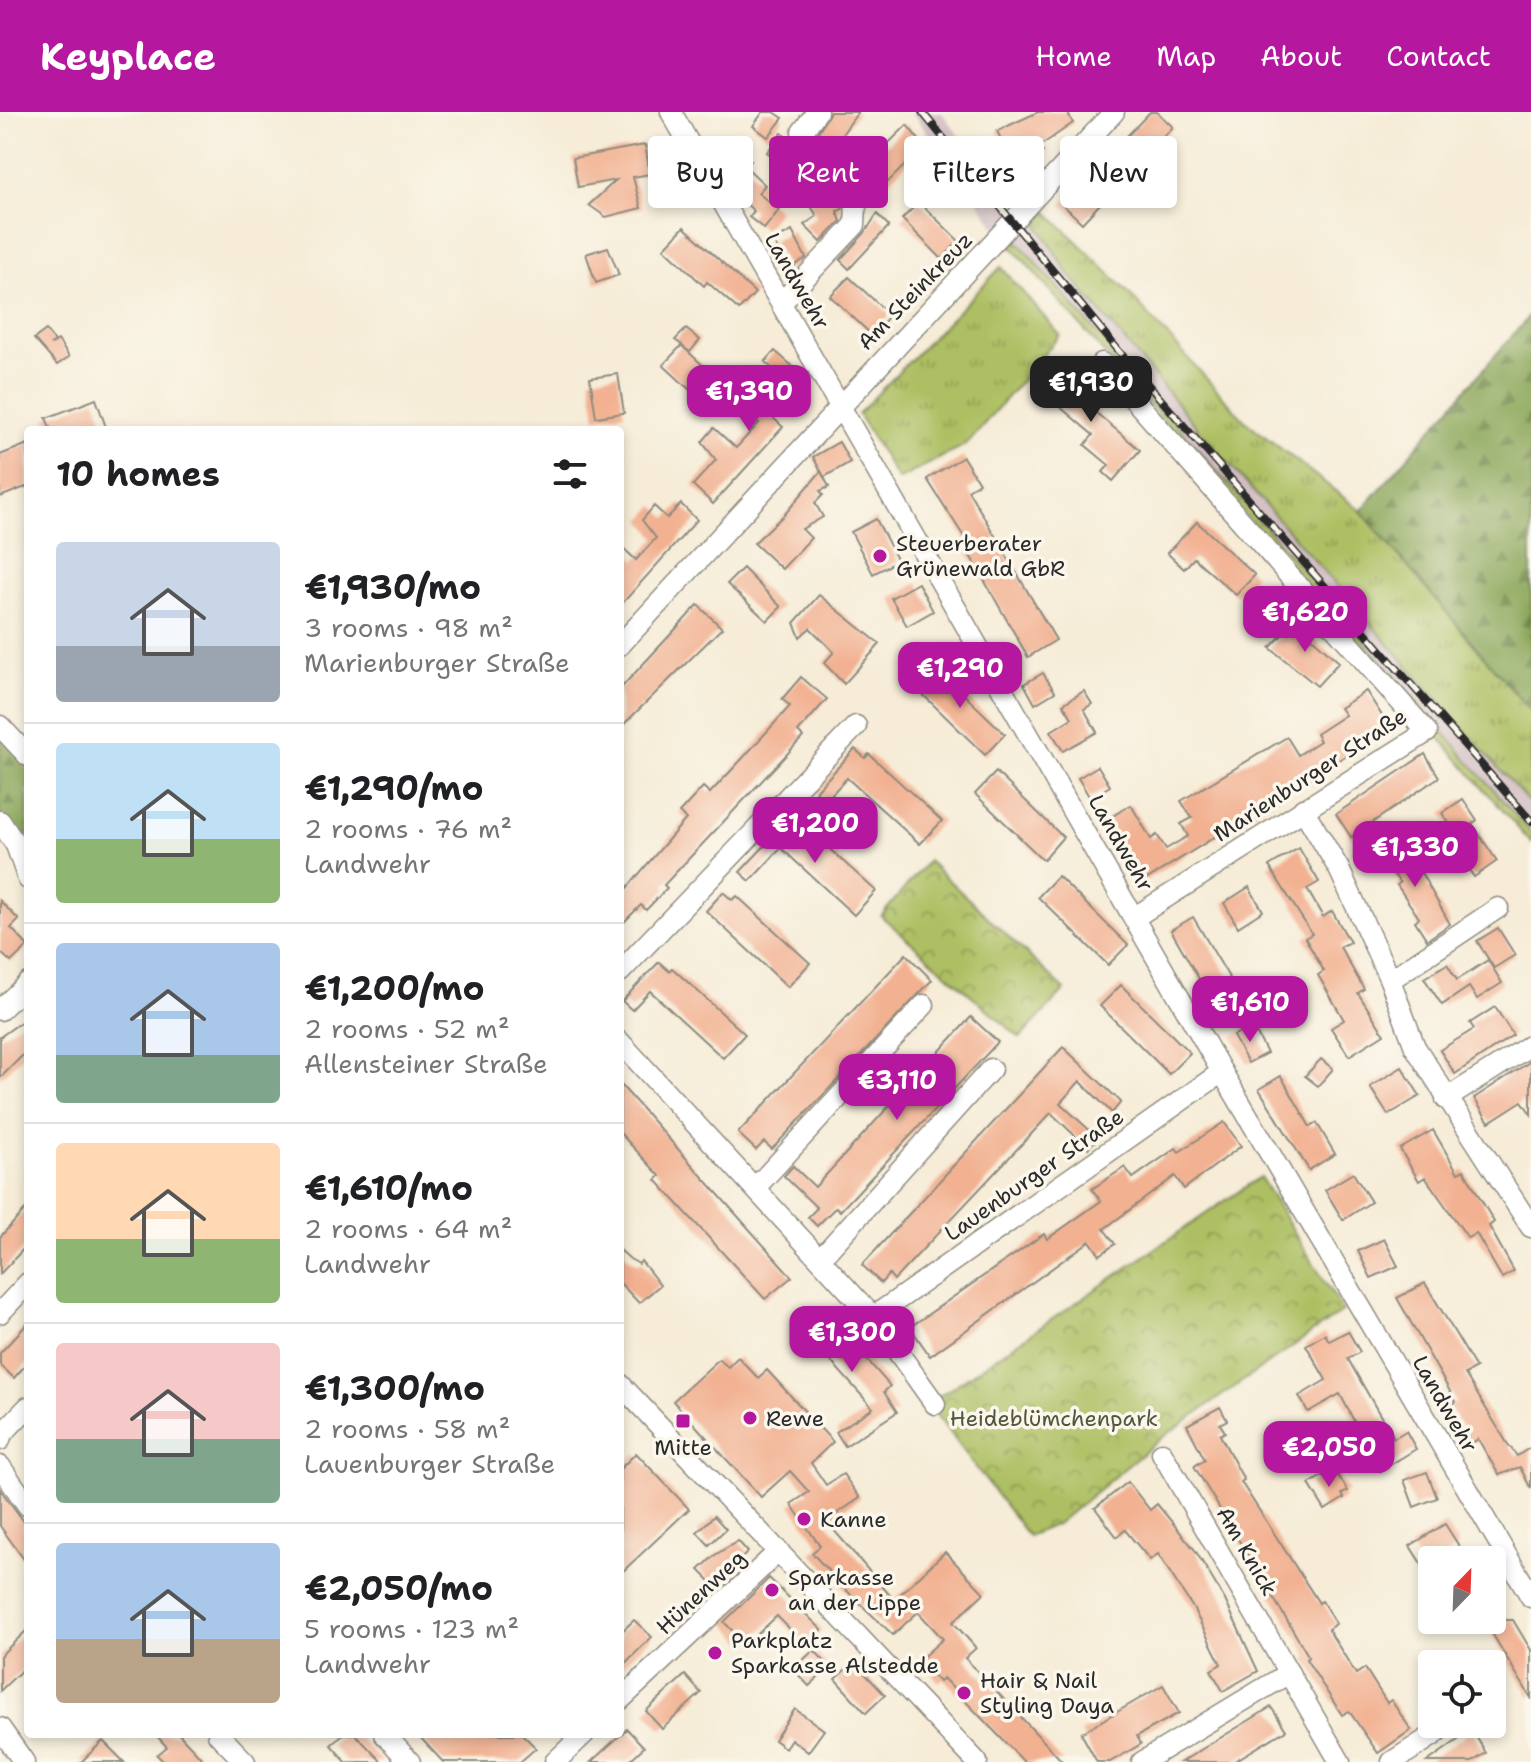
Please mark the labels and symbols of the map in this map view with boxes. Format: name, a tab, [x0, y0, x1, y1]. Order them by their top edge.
street label: Am Steinkreuz	[851, 226, 979, 356]
street label: Landwehr	[758, 227, 836, 335]
pin: €1,930	[1026, 356, 1156, 424]
pin: €1,390	[684, 365, 814, 433]
place label: Steuerberater Grünewald GbR	[896, 529, 1065, 583]
marker: Steuerberater Grünewald GbR	[871, 547, 889, 565]
pin: €1,620	[1240, 586, 1370, 654]
pin: €1,290	[895, 642, 1025, 710]
street label: Marienburger Straße	[1208, 702, 1412, 848]
street label: Landwehr	[1082, 789, 1160, 897]
pin: €1,200	[750, 797, 880, 865]
pin: €1,330	[1350, 821, 1480, 889]
pin: €1,610	[1185, 976, 1315, 1044]
pin: €3,110	[832, 1054, 962, 1122]
street label: Lauenburger Straße	[939, 1102, 1129, 1248]
pin: €1,300	[787, 1306, 917, 1374]
street label: Landwehr	[1406, 1350, 1484, 1458]
place label: Rewe	[766, 1404, 824, 1433]
park label: Heideblümchenpark	[950, 1404, 1158, 1433]
marker: Rewe	[741, 1409, 759, 1427]
marker: Mitte	[674, 1412, 692, 1430]
pin: €2,050	[1264, 1421, 1394, 1489]
place label: Mitte	[654, 1433, 712, 1462]
street label: Am Knick	[1210, 1501, 1284, 1601]
place label: Kanne	[820, 1505, 887, 1534]
marker: Kanne	[795, 1510, 813, 1528]
street label: Hünenweg	[650, 1543, 752, 1641]
north arrow	[1418, 1546, 1506, 1634]
place label: Sparkasse an der Lippe	[788, 1563, 921, 1617]
marker: Sparkasse an der Lippe	[763, 1581, 781, 1599]
place label: Parkplatz Sparkasse Alstedde	[731, 1626, 939, 1680]
marker: Parkplatz Sparkasse Alstedde	[706, 1644, 724, 1662]
place label: Hair & Nail Styling Daya	[980, 1666, 1114, 1720]
marker: Hair & Nail Styling Daya	[955, 1684, 973, 1702]

